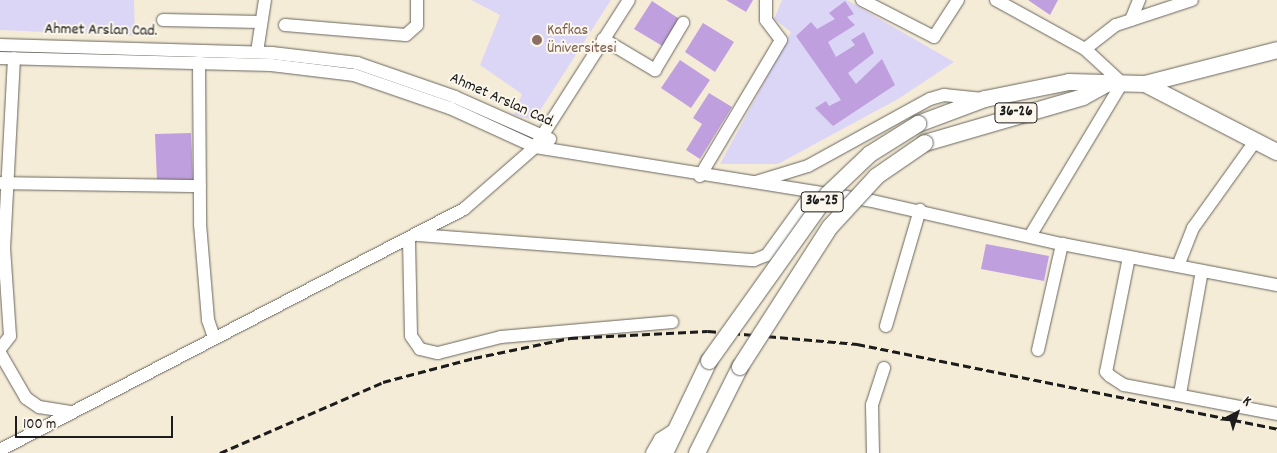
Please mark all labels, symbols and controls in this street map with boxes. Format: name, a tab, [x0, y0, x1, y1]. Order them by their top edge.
street label: Ahmet Arslan Cad.	[44, 20, 158, 42]
place label: Kafkas Üniversitesi	[547, 21, 616, 59]
marker: Kafkas Üniversitesi	[531, 34, 543, 46]
street label: Ahmet Arslan Cad.	[446, 69, 558, 133]
road number: 36-26	[994, 100, 1038, 126]
road number: 36-25	[800, 190, 844, 214]
north arrow	[1212, 388, 1262, 438]
text: K	[1238, 392, 1256, 411]
scale bar	[18, 406, 175, 438]
text: 100 m	[23, 414, 56, 436]

